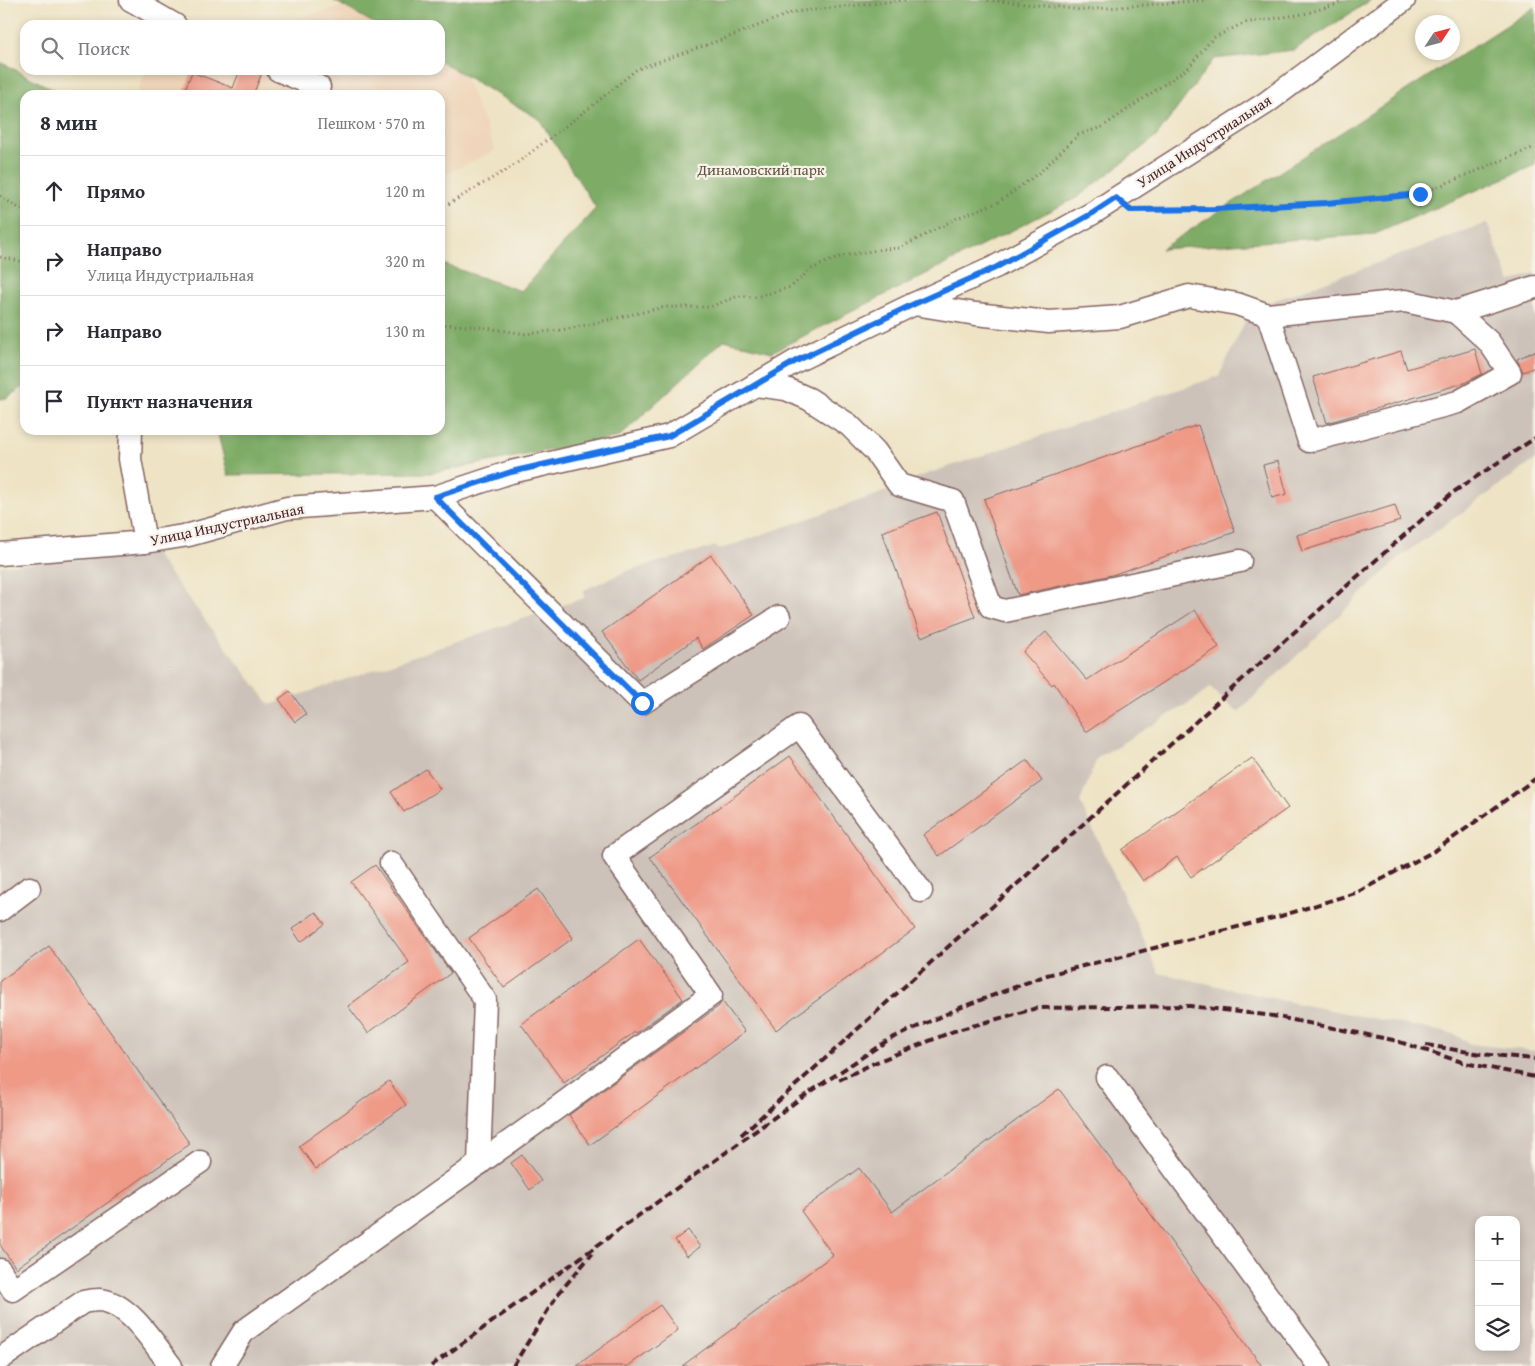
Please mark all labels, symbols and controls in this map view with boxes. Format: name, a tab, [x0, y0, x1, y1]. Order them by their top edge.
north arrow	[1415, 15, 1460, 60]
search box	[20, 20, 445, 75]
icon: search	[38, 34, 66, 62]
text: Поиск	[78, 34, 130, 62]
street label: Улица Индустриальная	[1133, 89, 1276, 192]
text: 8 мин	[40, 107, 97, 138]
text: Пешком · 570 m	[318, 111, 425, 135]
park label: Динамовский парк	[696, 159, 825, 180]
icon: ahead	[40, 177, 68, 205]
text: Прямо	[87, 177, 145, 205]
text: 120 m	[385, 179, 425, 203]
route end	[1409, 183, 1432, 206]
text: Направо	[87, 235, 162, 263]
icon: right	[40, 247, 68, 275]
text: 320 m	[385, 249, 425, 273]
text: Улица Индустриальная	[87, 263, 254, 287]
icon: right	[40, 317, 68, 345]
text: Направо	[87, 317, 162, 345]
text: 130 m	[385, 319, 425, 343]
icon: arrive	[40, 387, 68, 415]
text: Пункт назначения	[87, 387, 253, 415]
street label: Улица Индустриальная	[148, 497, 306, 551]
route start	[631, 692, 654, 715]
map controls	[1475, 1216, 1520, 1351]
button: +	[1475, 1216, 1520, 1261]
button: −	[1475, 1261, 1520, 1306]
button: layers	[1475, 1306, 1520, 1351]

